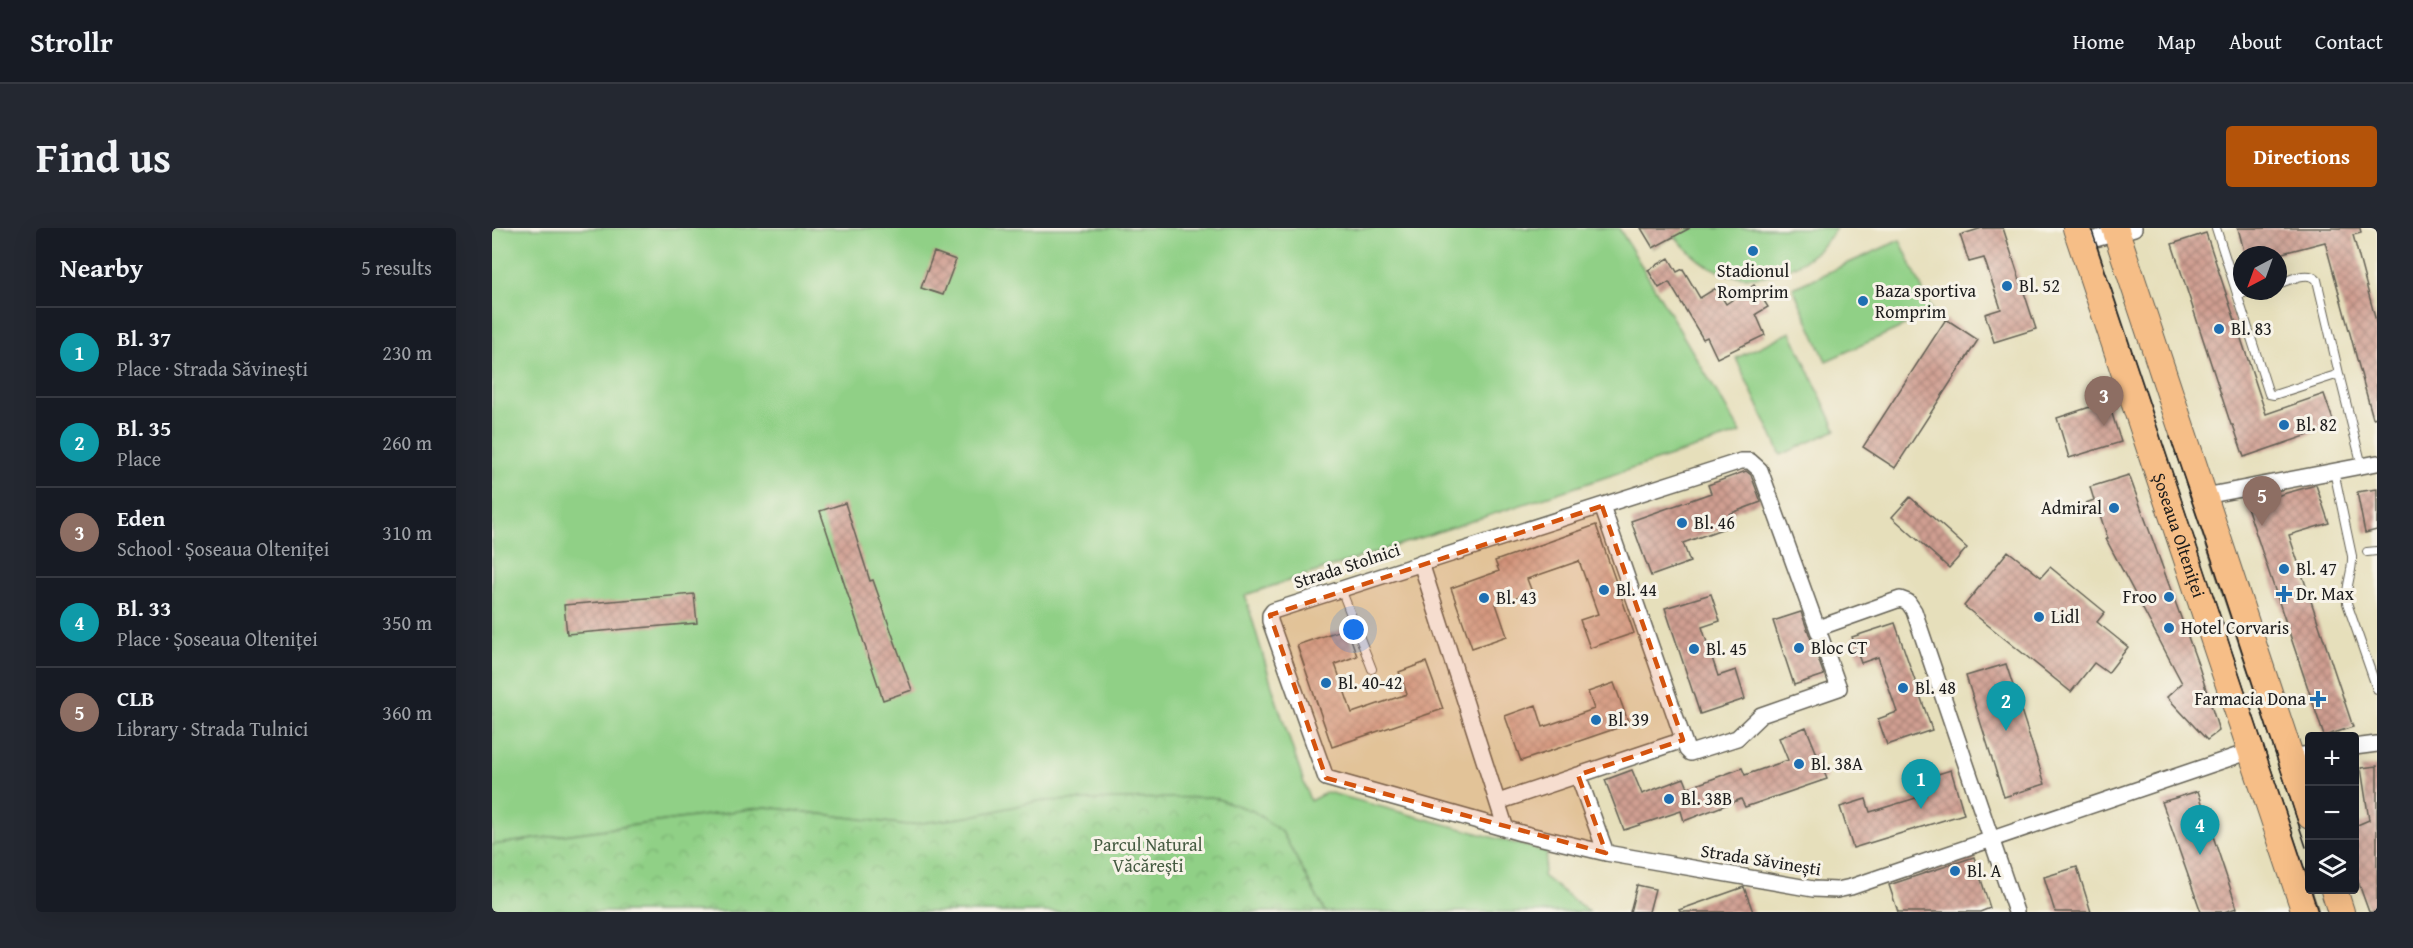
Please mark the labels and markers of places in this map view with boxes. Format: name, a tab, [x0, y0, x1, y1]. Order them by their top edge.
marker: Stadionul Romprim	[1746, 244, 1760, 258]
place label: Stadionul Romprim	[1717, 257, 1789, 305]
place label: Bl. 52	[2019, 272, 2060, 299]
place label: Baza sportiva Romprim	[1875, 277, 1977, 325]
marker: Bl. 52	[2000, 279, 2014, 293]
marker: Baza sportiva Romprim	[1856, 294, 1870, 308]
place label: Bl. 83	[2231, 315, 2272, 342]
marker: Bl. 83	[2212, 322, 2226, 336]
pin: 3	[2084, 376, 2124, 426]
place label: Bl. 82	[2296, 411, 2337, 438]
marker: Bl. 82	[2277, 418, 2291, 432]
pin: 5	[2242, 476, 2282, 526]
place label: Admiral	[2041, 494, 2102, 521]
marker: Admiral	[2107, 501, 2121, 515]
place label: Bl. 46	[1694, 509, 1735, 536]
marker: Bl. 46	[1675, 516, 1689, 530]
place label: Bl. 47	[2296, 555, 2337, 582]
marker: Bl. 47	[2277, 562, 2291, 576]
place label: Bl. 44	[1616, 576, 1657, 603]
place label: Dr. Max	[2296, 580, 2355, 607]
marker: Bl. 44	[1597, 583, 1611, 597]
place label: Froo	[2123, 583, 2157, 610]
place label: Bl. 43	[1496, 584, 1537, 611]
marker: Dr. Max	[2277, 587, 2291, 601]
marker: Froo	[2162, 590, 2176, 604]
marker: Bl. 43	[1477, 591, 1491, 605]
place label: Lidl	[2051, 603, 2080, 630]
marker: Lidl	[2032, 610, 2046, 624]
place label: Hotel Corvaris	[2181, 614, 2289, 641]
marker: Hotel Corvaris	[2162, 621, 2176, 635]
place label: Bloc CT	[1811, 634, 1867, 661]
place label: Bl. 45	[1706, 635, 1747, 662]
marker: Bloc CT	[1792, 641, 1806, 655]
marker: Bl. 45	[1687, 642, 1701, 656]
place label: Bl. 40-42	[1338, 669, 1402, 696]
place label: Bl. 48	[1915, 674, 1956, 701]
marker: Bl. 40-42	[1319, 676, 1333, 690]
marker: Bl. 48	[1896, 681, 1910, 695]
pin: 2	[1986, 682, 2026, 731]
place label: Farmacia Dona	[2195, 685, 2306, 712]
marker: Farmacia Dona	[2311, 692, 2325, 706]
place label: Bl. 39	[1608, 706, 1649, 733]
marker: Bl. 39	[1589, 713, 1603, 727]
place label: Bl. 38A	[1811, 750, 1863, 777]
marker: Bl. 38A	[1792, 757, 1806, 771]
pin: 1	[1902, 760, 1940, 809]
place label: Bl. 38B	[1681, 785, 1732, 812]
marker: Bl. 38B	[1662, 792, 1676, 806]
pin: 4	[2180, 806, 2220, 855]
place label: Bl. A	[1967, 857, 2002, 884]
marker: Bl. A	[1948, 864, 1962, 878]

